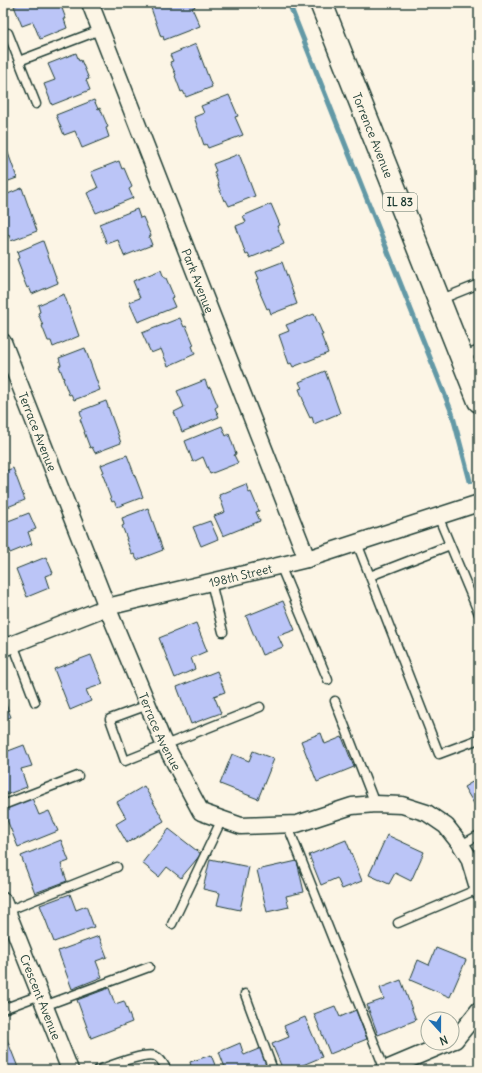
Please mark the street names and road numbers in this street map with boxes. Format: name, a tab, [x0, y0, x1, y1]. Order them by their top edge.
street label: Torrence Avenue	[350, 90, 397, 180]
road number: IL 83	[383, 193, 417, 211]
street label: Park Avenue	[179, 246, 218, 315]
street label: Terrace Avenue	[16, 390, 60, 473]
street label: 198th Street	[207, 560, 274, 590]
street label: Terrace Avenue	[136, 690, 185, 773]
street label: Crescent Avenue	[17, 952, 65, 1042]

